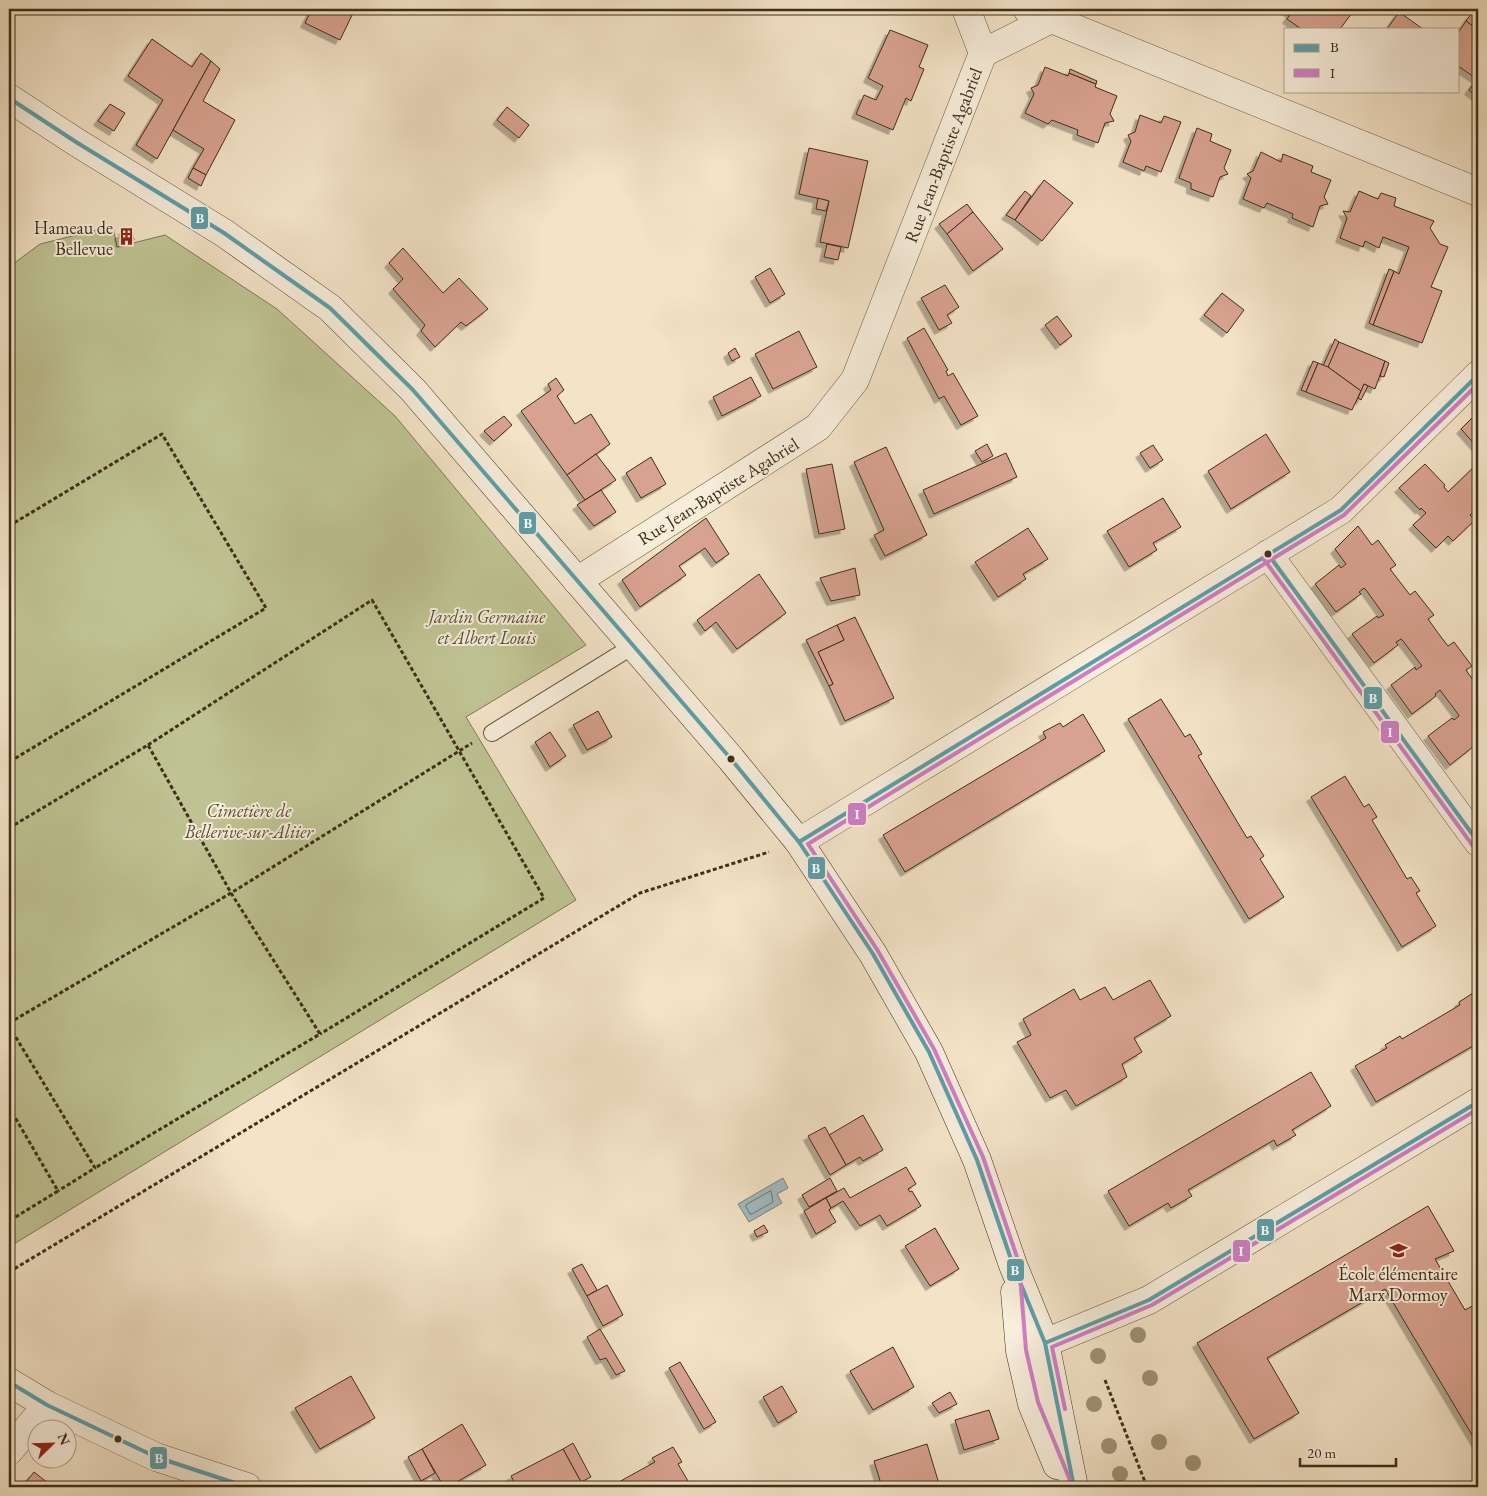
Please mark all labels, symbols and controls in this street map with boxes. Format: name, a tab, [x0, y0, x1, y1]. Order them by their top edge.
legend	[1284, 28, 1460, 92]
text: B	[1330, 37, 1339, 56]
text: I	[1330, 63, 1335, 82]
street label: Rue Jean-Baptiste Agabriel	[899, 64, 987, 246]
line badge: B	[190, 206, 209, 230]
text: B	[196, 209, 205, 227]
place label: Hameau de Bellevue	[34, 216, 113, 260]
building icon: Hameau de Bellevue	[117, 227, 137, 247]
street label: Rue Jean-Baptiste Agabriel	[633, 432, 803, 550]
line badge: B	[518, 511, 537, 535]
text: B	[524, 514, 533, 532]
unlabelled marker	[1263, 549, 1273, 559]
park label: Jardin Germaine et Albert Louis	[425, 605, 546, 649]
line badge: B	[1363, 686, 1383, 710]
text: B	[1369, 689, 1378, 707]
line badge: I	[1380, 720, 1400, 744]
text: I	[1387, 723, 1393, 741]
unlabelled marker	[726, 754, 736, 764]
park label: Cimetière de Bellerive-sur-Aliier	[184, 799, 314, 843]
line badge: I	[847, 802, 867, 826]
text: I	[854, 805, 860, 823]
line badge: B	[807, 856, 826, 880]
text: B	[812, 859, 821, 877]
line badge: B	[1256, 1218, 1275, 1242]
text: B	[1261, 1221, 1270, 1239]
line badge: I	[1232, 1239, 1251, 1263]
school or university icon: École élémentaire Marx Dormoy	[1388, 1240, 1408, 1260]
text: I	[1238, 1242, 1244, 1260]
line badge: B	[1006, 1258, 1025, 1282]
text: B	[1011, 1261, 1020, 1279]
place label: École élémentaire Marx Dormoy	[1338, 1262, 1458, 1306]
north arrow	[28, 1418, 78, 1468]
text: N	[53, 1430, 75, 1448]
unlabelled marker	[113, 1434, 123, 1444]
scale bar	[1300, 1436, 1396, 1468]
text: 20 m	[1307, 1443, 1336, 1462]
line badge: B	[149, 1446, 168, 1470]
text: B	[155, 1449, 164, 1467]

